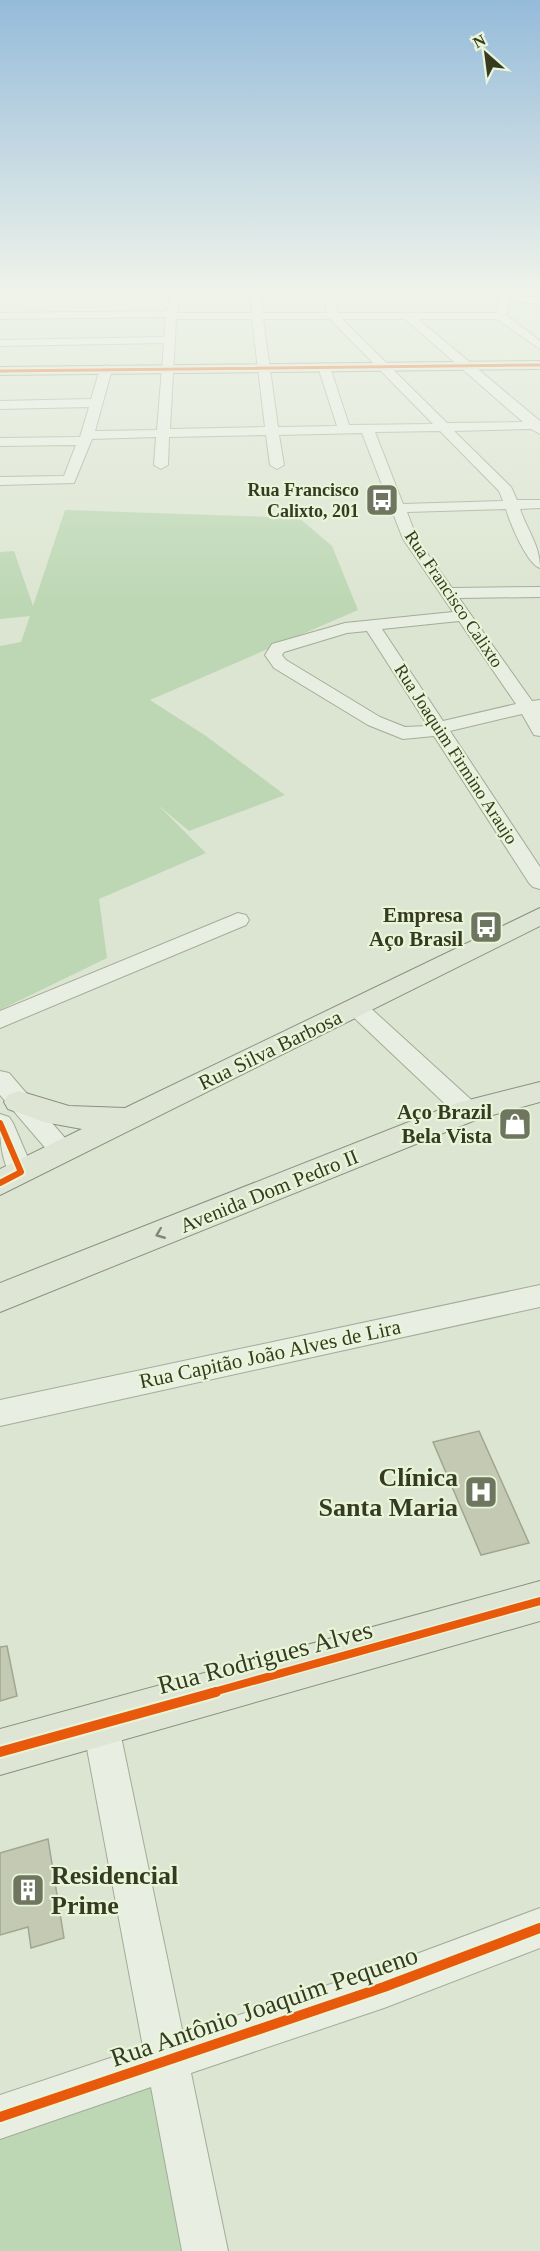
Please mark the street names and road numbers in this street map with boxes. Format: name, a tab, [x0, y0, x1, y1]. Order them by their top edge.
street label: Rua Francisco Calixto	[401, 527, 507, 671]
street label: Rua Joaquim Firmino Araujo	[390, 660, 522, 848]
street label: Rua Silva Barbosa	[194, 1005, 346, 1095]
street label: Avenida Dom Pedro II	[176, 1144, 362, 1238]
street label: Rua Capitão João Alves de Lira	[137, 1314, 404, 1393]
street label: Rua Rodrigues Alves	[155, 1615, 376, 1700]
street label: Rua Antônio Joaquim Pequeno	[107, 1940, 422, 2073]

